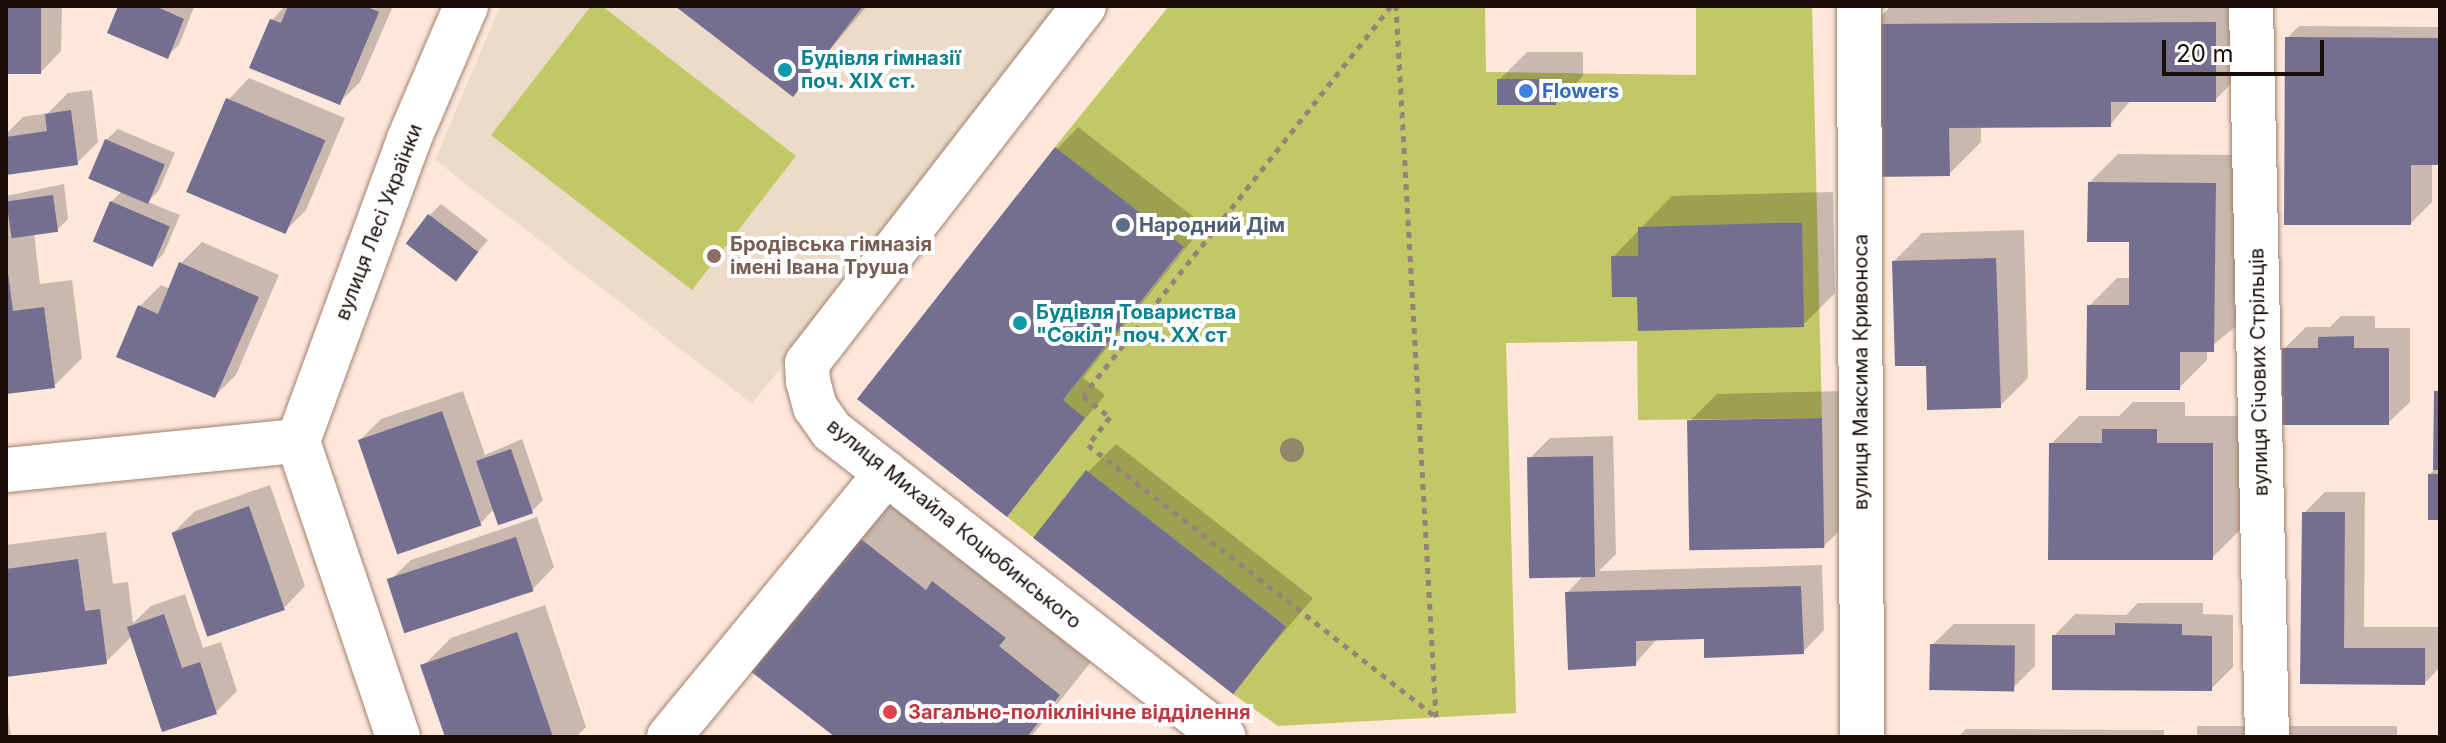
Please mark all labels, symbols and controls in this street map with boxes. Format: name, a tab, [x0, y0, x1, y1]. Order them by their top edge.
scale bar	[2166, 24, 2328, 74]
text: 20 m	[2176, 39, 2234, 68]
place label: Будівля гімназії поч. XIX ст.	[801, 46, 961, 93]
marker: Будівля гімназії поч. XIX ст.	[776, 61, 794, 79]
place label: Flowers	[1542, 79, 1619, 103]
marker: Flowers	[1517, 82, 1535, 100]
street label: вулиця Лесі Українки	[330, 120, 428, 324]
place label: Народний Дім	[1139, 213, 1285, 237]
marker: Народний Дім	[1114, 216, 1132, 234]
place label: Бродівська гімназія імені Івана Труша	[730, 232, 932, 279]
street label: вулиця Максима Кривоноса	[1849, 234, 1873, 510]
marker: Бродівська гімназія імені Івана Труша	[705, 247, 723, 265]
street label: вулиця Січових Стрільців	[2245, 248, 2273, 496]
place label: Будівля Товариства "Сокіл", поч. ХХ ст	[1036, 300, 1236, 347]
marker: Будівля Товариства "Сокіл", поч. ХХ ст	[1011, 314, 1029, 332]
street label: вулиця Михайла Коцюбинського	[822, 414, 1086, 634]
place label: Загально-поліклінічне відділення	[908, 700, 1251, 724]
marker: Загально-поліклінічне відділення	[879, 701, 901, 723]

